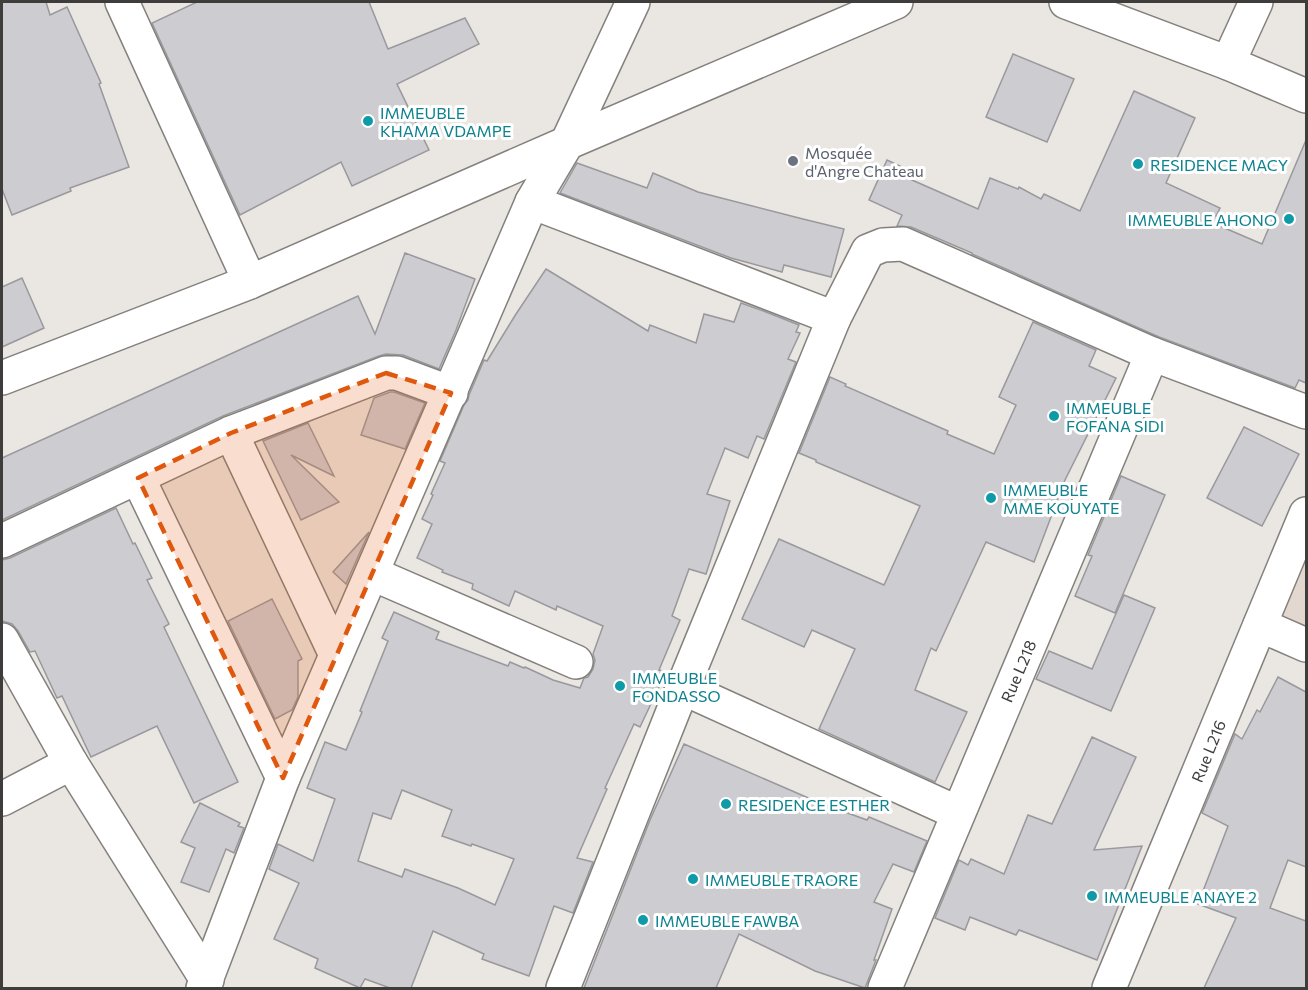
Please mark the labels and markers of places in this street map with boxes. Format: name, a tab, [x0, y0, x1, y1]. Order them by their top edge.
place label: IMMEUBLE KHAMA VDAMPE	[380, 103, 511, 140]
marker: IMMEUBLE KHAMA VDAMPE	[361, 114, 375, 128]
place label: Mosquée d'Angre Chateau	[805, 143, 924, 180]
marker: Mosquée d'Angre Chateau	[786, 154, 800, 168]
place label: RESIDENCE MACY	[1150, 155, 1289, 174]
marker: RESIDENCE MACY	[1131, 157, 1145, 171]
place label: IMMEUBLE AHONO	[1127, 210, 1277, 229]
marker: IMMEUBLE AHONO	[1282, 212, 1296, 226]
place label: IMMEUBLE FOFANA SIDI	[1066, 398, 1164, 435]
marker: IMMEUBLE FOFANA SIDI	[1047, 409, 1061, 423]
place label: IMMEUBLE MME KOUYATE	[1003, 480, 1120, 517]
marker: IMMEUBLE MME KOUYATE	[984, 491, 998, 505]
place label: IMMEUBLE FONDASSO	[632, 668, 721, 705]
marker: IMMEUBLE FONDASSO	[613, 679, 627, 693]
place label: RESIDENCE ESTHER	[738, 795, 890, 814]
marker: RESIDENCE ESTHER	[719, 797, 733, 811]
place label: IMMEUBLE TRAORE	[705, 870, 858, 889]
marker: IMMEUBLE TRAORE	[686, 872, 700, 886]
place label: IMMEUBLE ANAYE 2	[1104, 887, 1257, 906]
marker: IMMEUBLE ANAYE 2	[1085, 889, 1099, 903]
place label: IMMEUBLE FAWBA	[655, 911, 799, 930]
marker: IMMEUBLE FAWBA	[636, 913, 650, 927]

